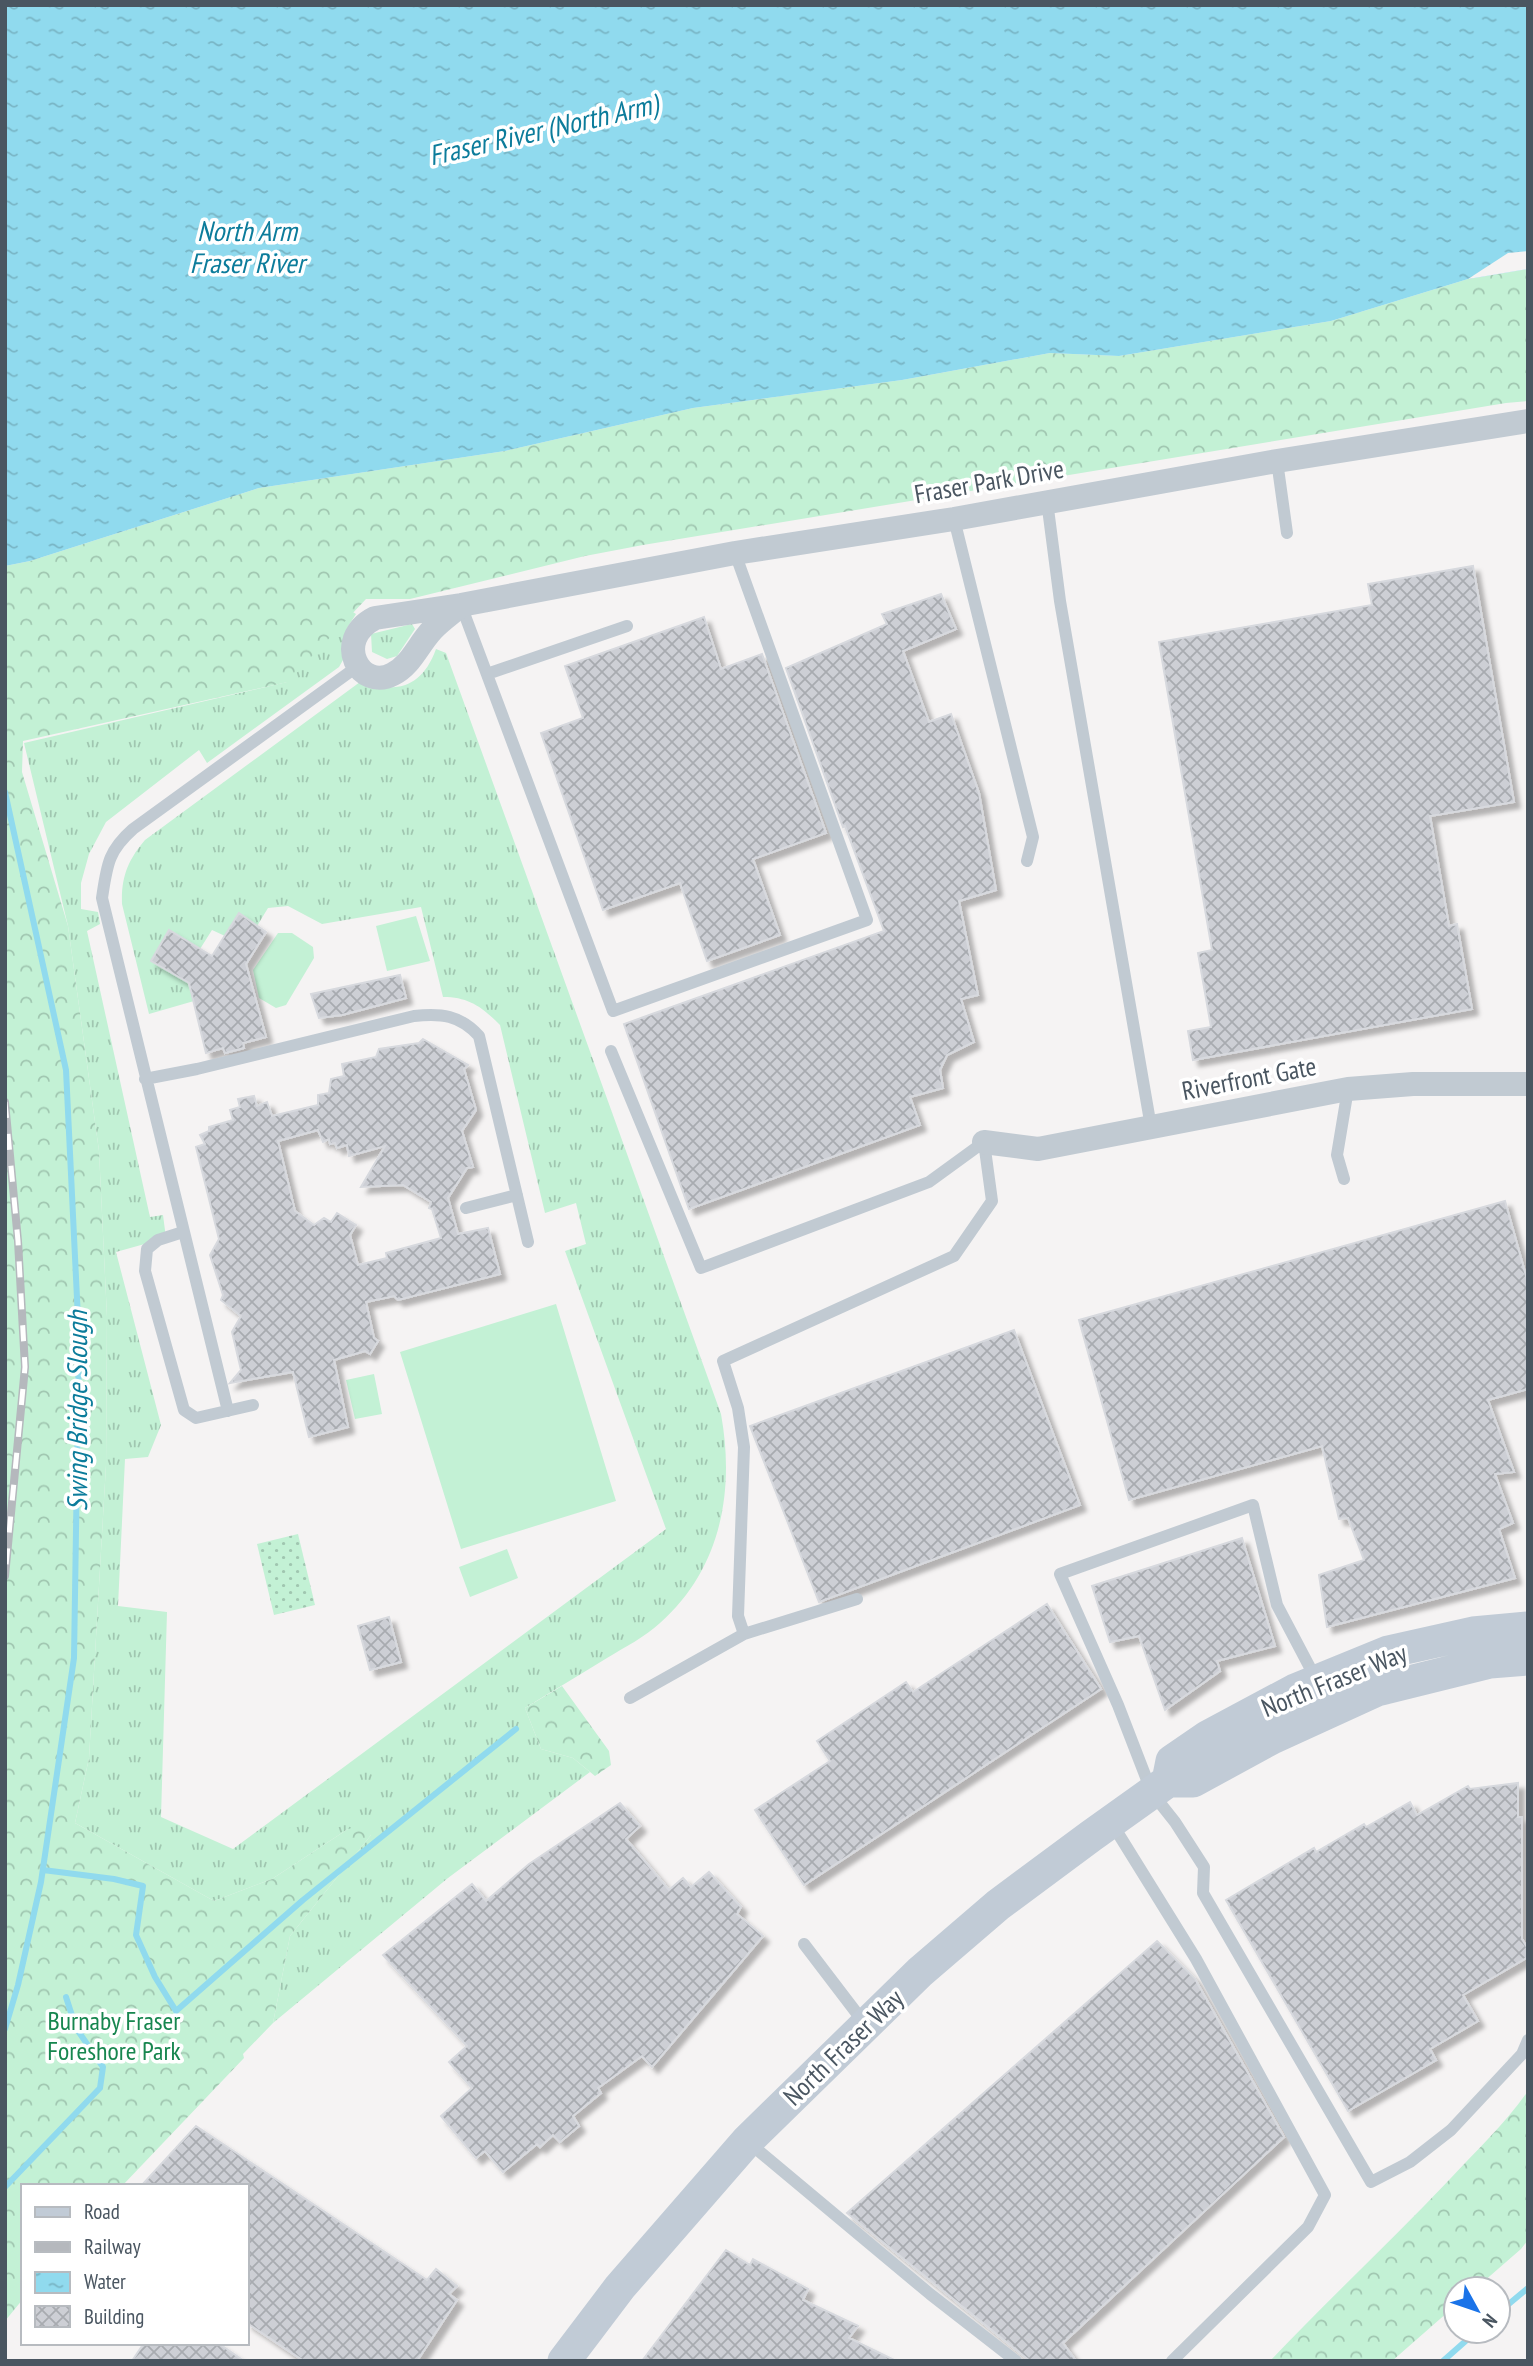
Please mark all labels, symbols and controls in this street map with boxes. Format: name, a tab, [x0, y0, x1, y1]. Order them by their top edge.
water label: Fraser River (North Arm)	[425, 84, 663, 173]
water label: North Arm Fraser River	[190, 212, 309, 281]
street label: Fraser Park Drive	[912, 452, 1066, 510]
street label: Riverfront Gate	[1179, 1049, 1319, 1107]
water label: Swing Bridge Slough	[58, 1309, 95, 1511]
street label: North Fraser Way	[1256, 1636, 1412, 1724]
street label: North Fraser Way	[776, 1982, 910, 2112]
park label: Burnaby Fraser Foreshore Park	[47, 2004, 181, 2067]
legend	[21, 2184, 248, 2345]
text: Road	[84, 2198, 120, 2225]
text: Railway	[84, 2233, 141, 2260]
text: Water	[84, 2268, 126, 2295]
north arrow	[1442, 2275, 1512, 2345]
text: Building	[84, 2303, 144, 2330]
text: N	[1478, 2309, 1503, 2333]

